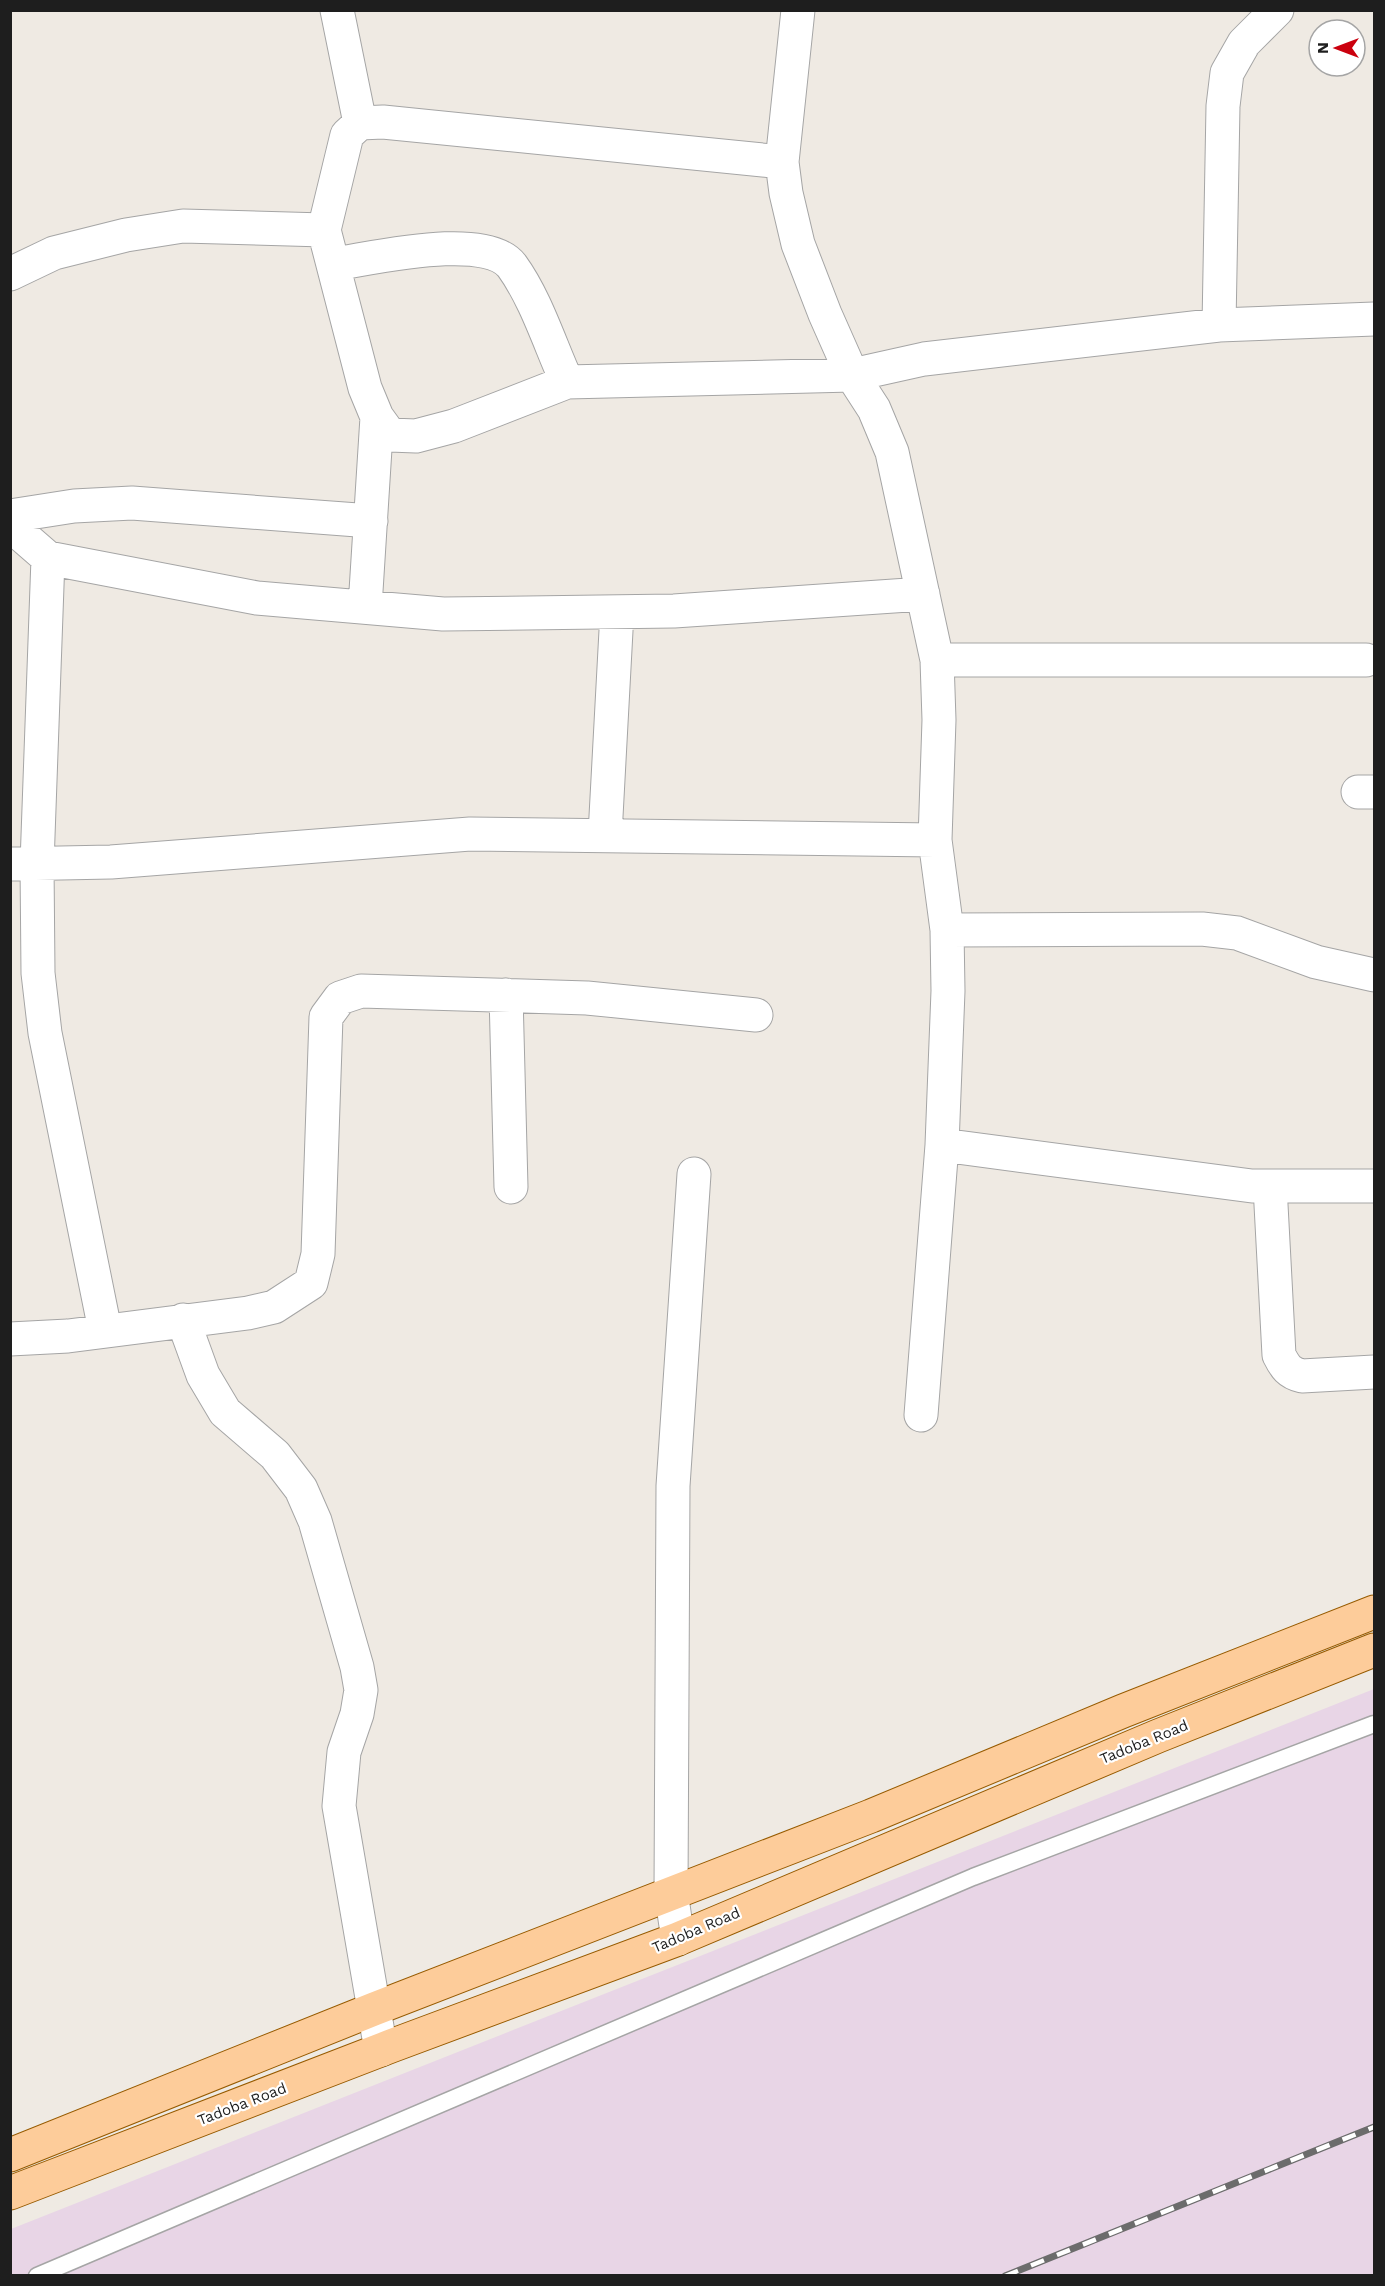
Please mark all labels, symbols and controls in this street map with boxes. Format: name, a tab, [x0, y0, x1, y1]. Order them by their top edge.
north arrow	[1307, 18, 1367, 78]
text: N	[1313, 42, 1332, 54]
street label: Tadoba Road	[1097, 1716, 1191, 1768]
street label: Tadoba Road	[649, 1903, 743, 1957]
street label: Tadoba Road	[195, 2079, 289, 2129]

